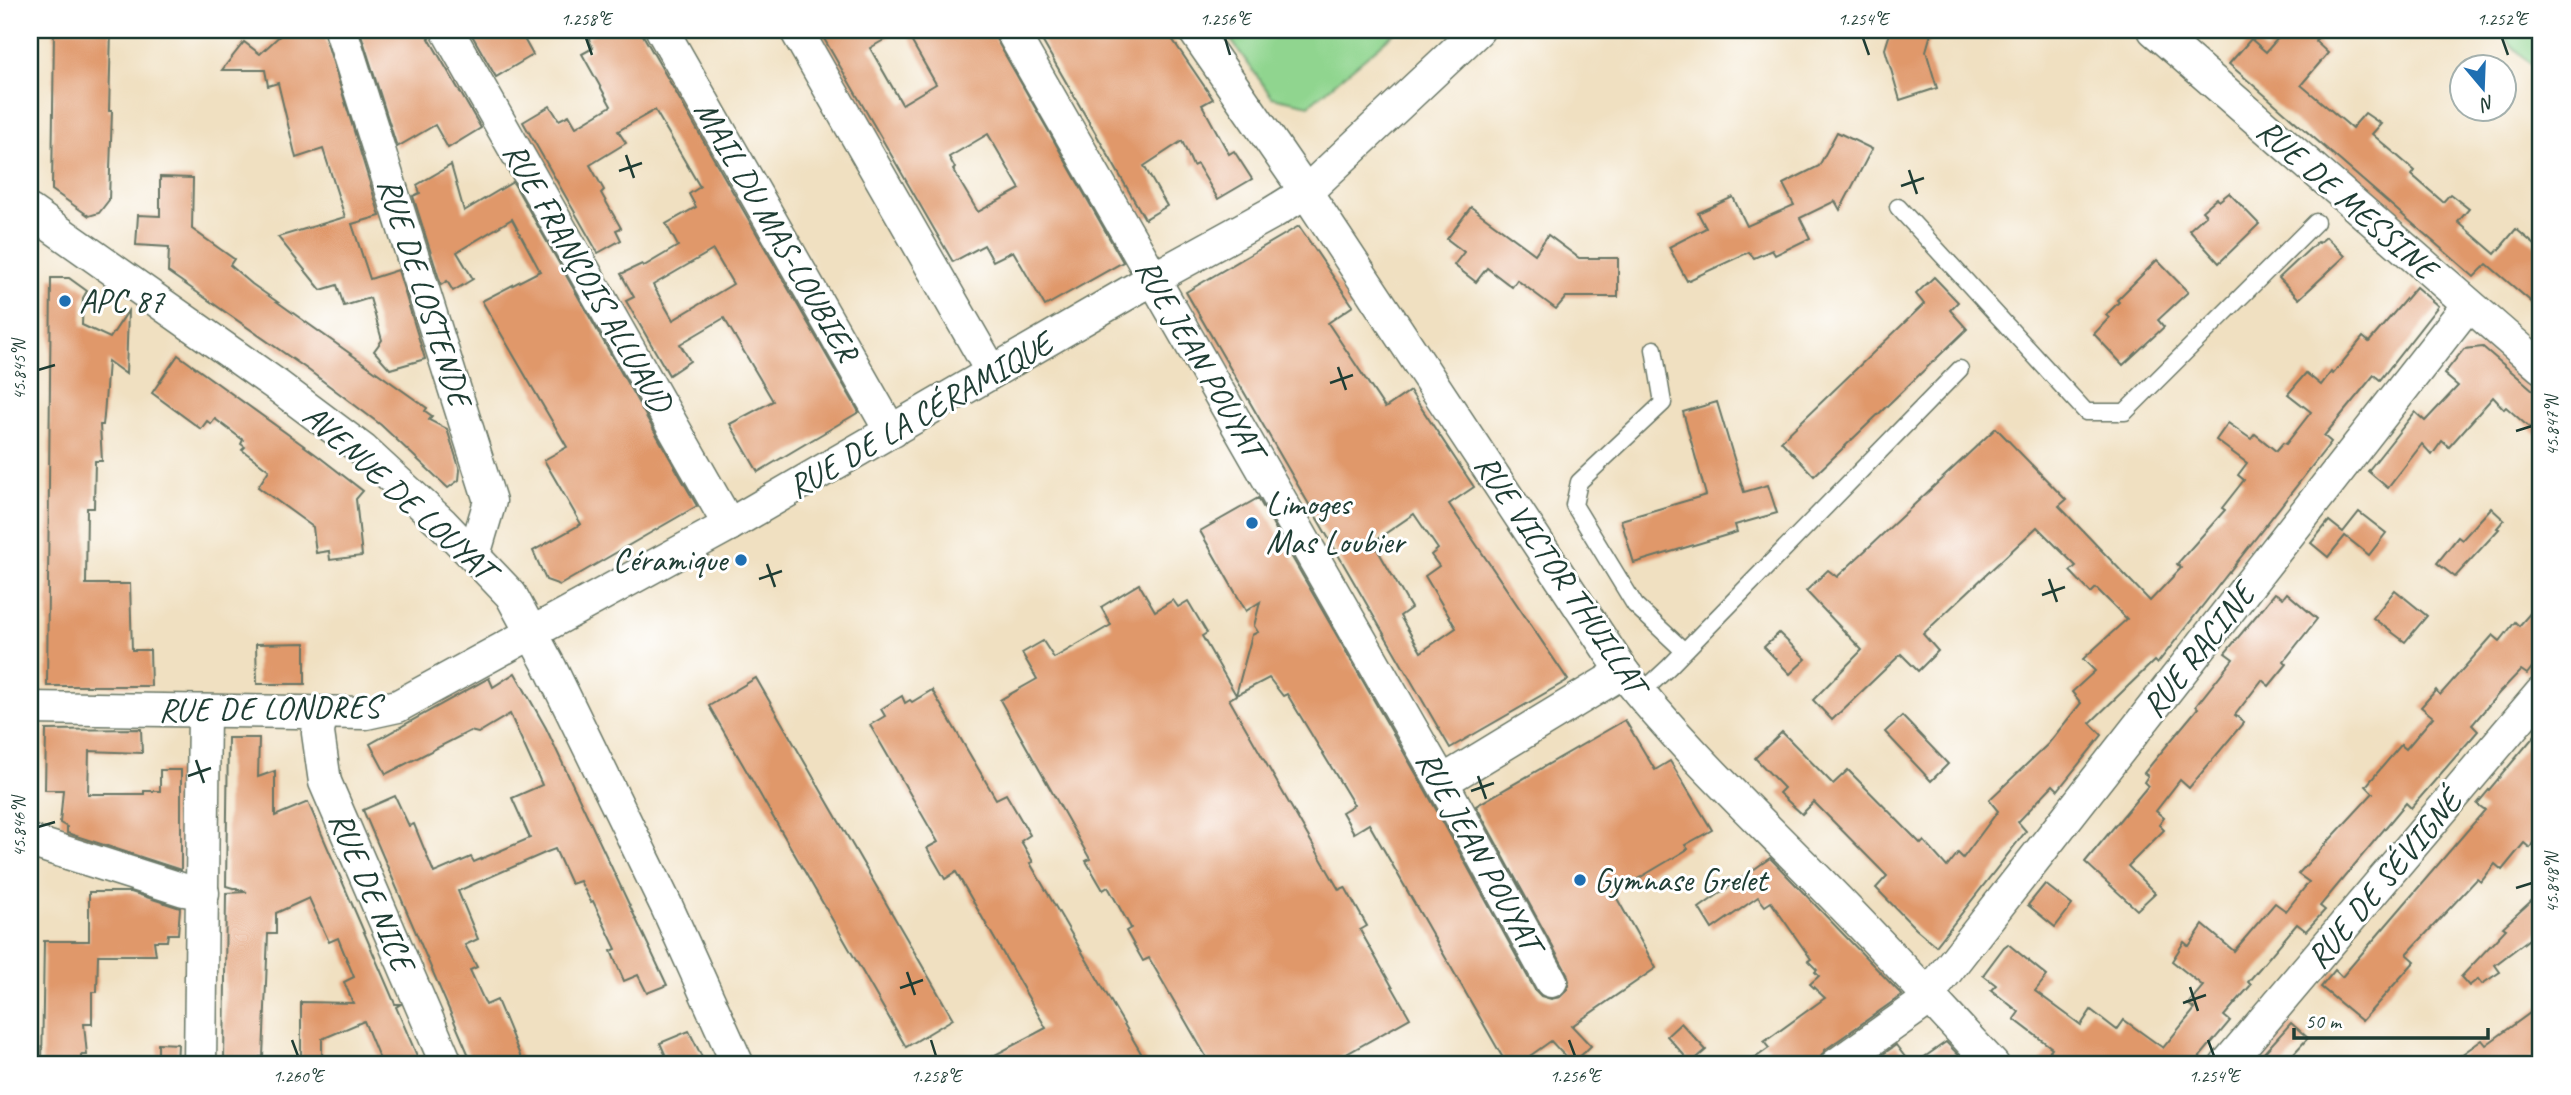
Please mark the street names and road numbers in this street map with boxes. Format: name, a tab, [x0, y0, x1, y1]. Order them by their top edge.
street label: MAIL DU MAS-LOUBIER	[685, 93, 870, 371]
street label: RUE DE MESSINE	[2248, 109, 2449, 291]
street label: RUE FRANÇOIS ALLUAUD	[494, 135, 684, 422]
street label: RUE DE LOSTENDE	[368, 173, 483, 415]
street label: RUE JEAN POUYAT	[1126, 251, 1278, 472]
street label: RUE DE LA CÉRAMIQUE	[781, 320, 1063, 508]
street label: AVENUE DE LOUYAT	[294, 395, 510, 595]
street label: RUE VICTOR THUILLAT	[1465, 446, 1660, 707]
street label: RUE RACINE	[2133, 571, 2266, 726]
street label: RUE DE LONDRES	[158, 685, 386, 731]
street label: RUE JEAN POUYAT	[1407, 744, 1555, 965]
street label: RUE DE SÉVIGNÉ	[2297, 778, 2473, 977]
street label: RUE DE NICE	[320, 805, 426, 980]

